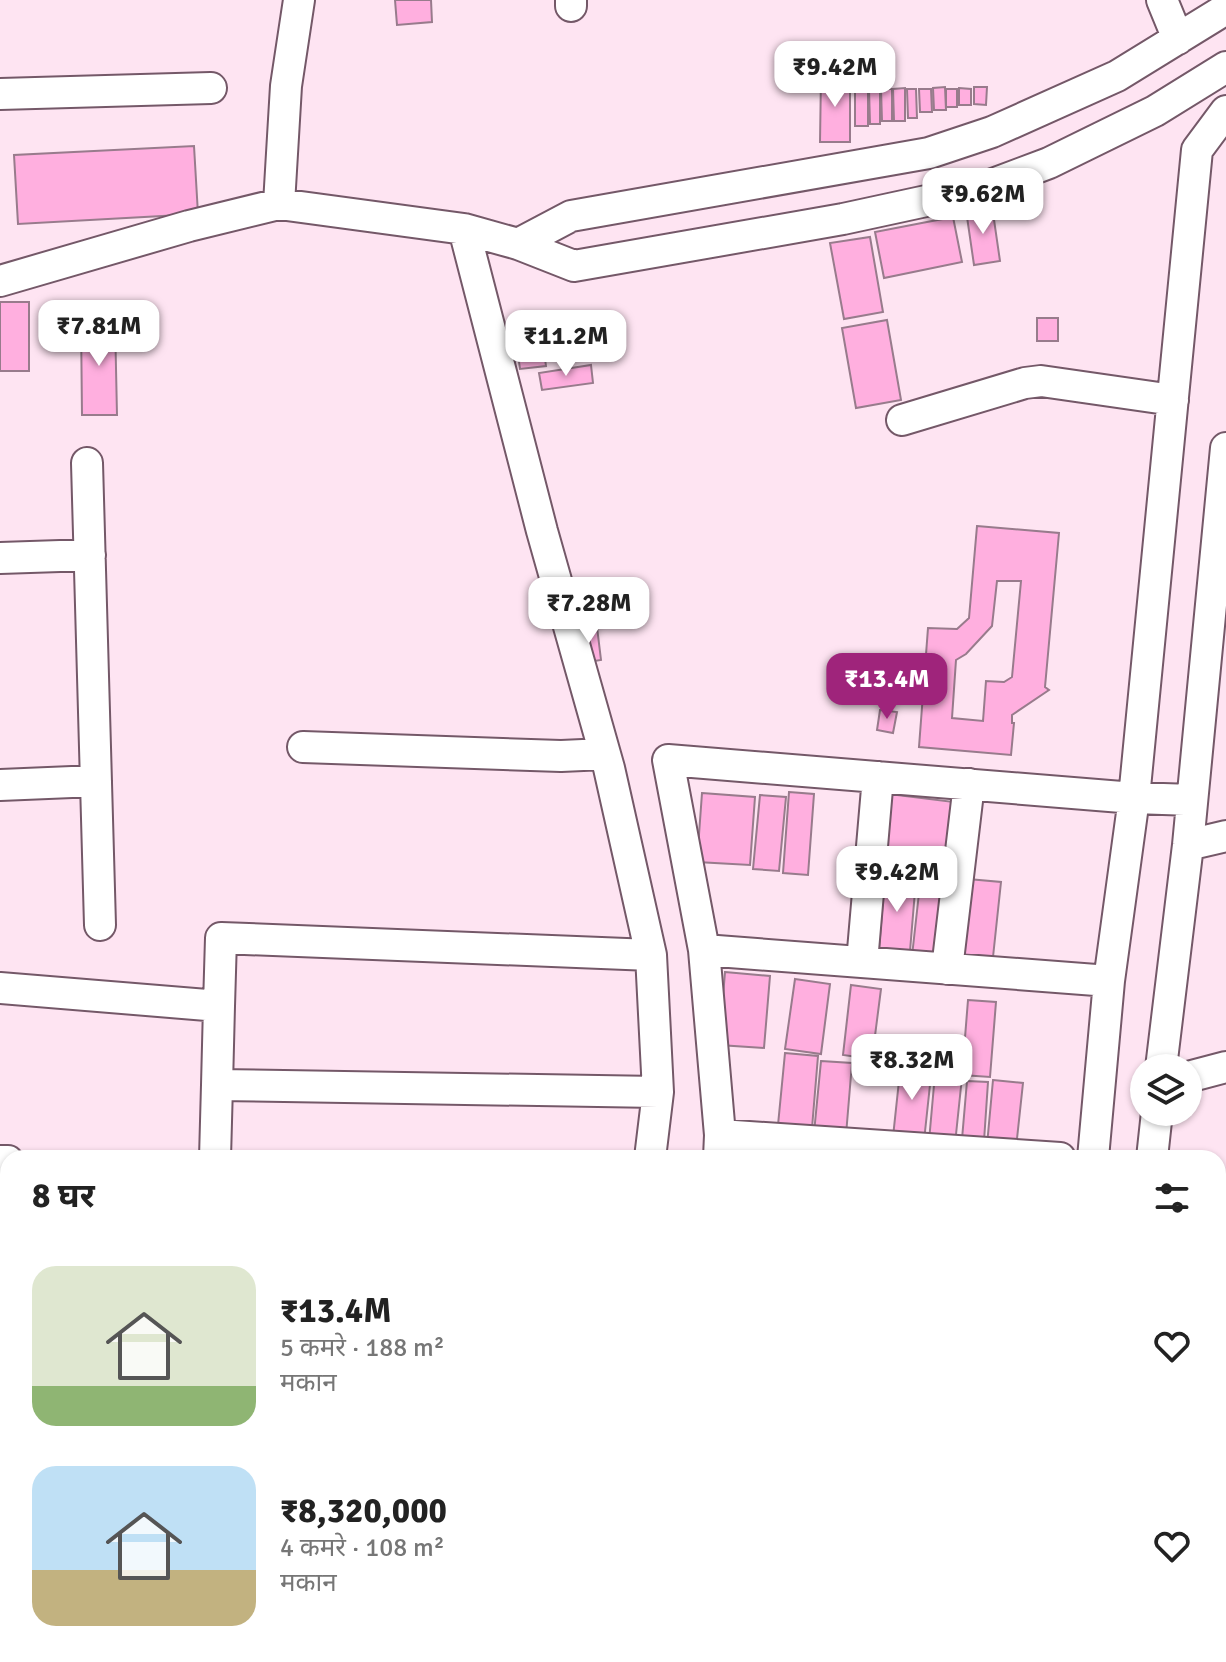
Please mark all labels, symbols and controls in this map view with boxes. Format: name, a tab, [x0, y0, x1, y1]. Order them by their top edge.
pin: ₹9.42M	[770, 41, 900, 109]
text: ₹9.42M	[792, 51, 878, 83]
pin: ₹9.62M	[918, 168, 1048, 236]
text: ₹9.62M	[940, 178, 1026, 210]
pin: ₹7.81M	[34, 300, 164, 368]
text: ₹7.81M	[56, 310, 142, 342]
pin: ₹11.2M	[501, 310, 631, 378]
text: ₹11.2M	[523, 320, 609, 352]
pin: ₹7.28M	[524, 577, 654, 645]
text: ₹7.28M	[546, 587, 632, 619]
pin: ₹13.4M	[822, 653, 952, 721]
text: ₹13.4M	[844, 663, 930, 695]
pin: ₹9.42M	[832, 846, 962, 914]
text: ₹9.42M	[854, 856, 940, 888]
pin: ₹8.32M	[847, 1034, 977, 1102]
text: ₹8.32M	[869, 1044, 955, 1076]
map controls	[1130, 1054, 1202, 1126]
button: layers	[1130, 1054, 1202, 1126]
text: 8 घर	[32, 1175, 95, 1217]
icon: filters	[1150, 1176, 1194, 1220]
text: ₹13.4M	[280, 1290, 392, 1332]
icon: home	[96, 1298, 192, 1394]
icon: heart	[1150, 1324, 1194, 1368]
text: 5 कमरे · 188 m²	[280, 1332, 445, 1364]
text: मकान	[280, 1367, 337, 1399]
text: ₹8,320,000	[280, 1490, 447, 1532]
icon: home	[96, 1498, 192, 1594]
icon: heart	[1150, 1524, 1194, 1568]
text: 4 कमरे · 108 m²	[280, 1532, 445, 1564]
text: मकान	[280, 1567, 337, 1599]

